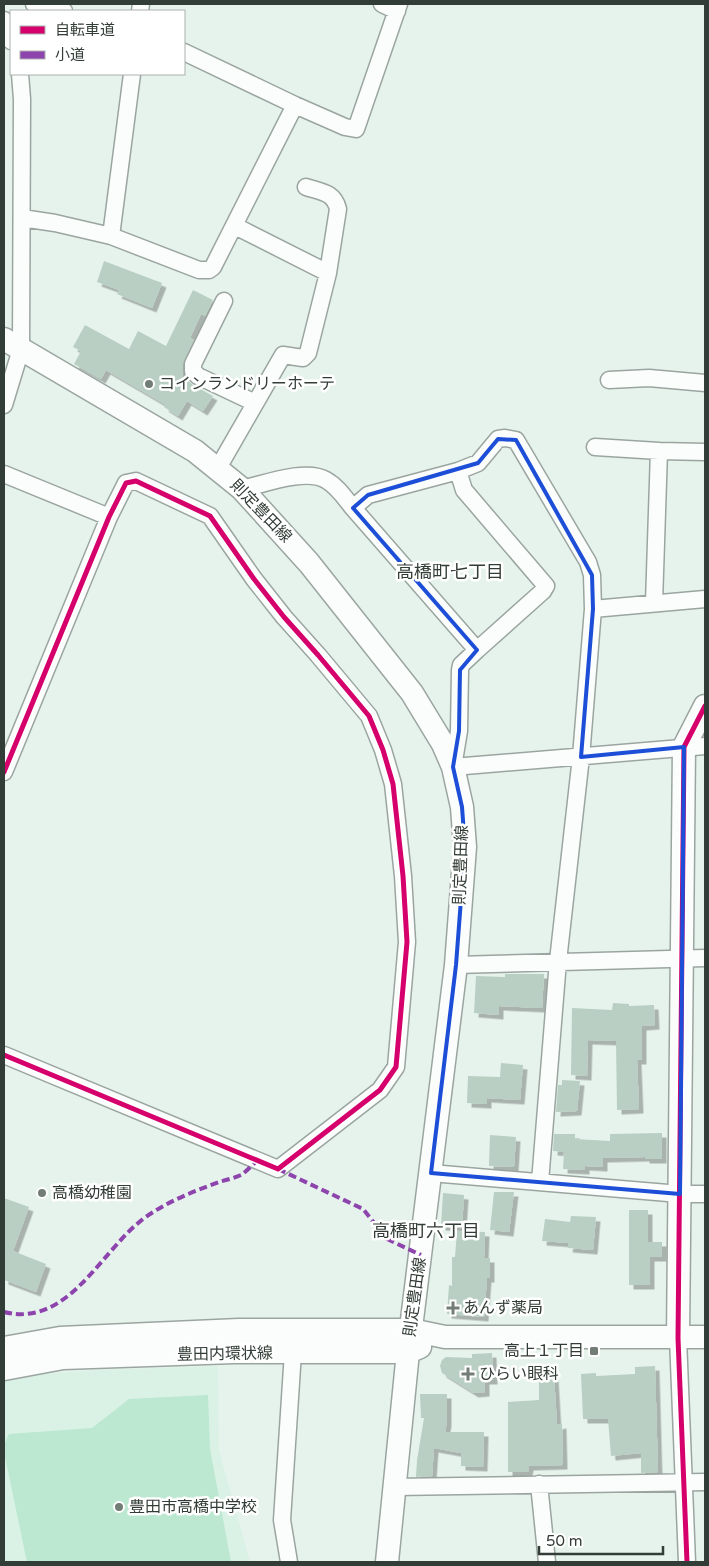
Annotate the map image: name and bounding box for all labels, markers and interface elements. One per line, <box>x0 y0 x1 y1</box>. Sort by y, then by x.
legend <box>10 10 185 75</box>
text: 自転車道 <box>55 21 115 39</box>
text: 小道 <box>55 46 85 64</box>
place label: コインランドリーホーテ <box>159 374 335 394</box>
marker: コインランドリーホーテ <box>143 378 155 390</box>
street label: 則定豊田線 <box>226 475 296 547</box>
district label: 高橋町七丁目 <box>396 561 504 583</box>
street label: 則定豊田線 <box>450 825 472 905</box>
place label: 高橋幼稚園 <box>52 1183 132 1203</box>
marker: 高橋幼稚園 <box>36 1187 48 1199</box>
district label: 高橋町六丁目 <box>372 1220 480 1242</box>
street label: 則定豊田線 <box>400 1256 430 1338</box>
place label: あんず薬局 <box>463 1298 543 1318</box>
marker: あんず薬局 <box>447 1302 459 1314</box>
place label: 高上１丁目 <box>504 1341 584 1361</box>
street label: 豊田内環状線 <box>177 1343 273 1365</box>
marker: 高上１丁目 <box>588 1345 600 1357</box>
place label: ひらい眼科 <box>479 1364 559 1384</box>
marker: ひらい眼科 <box>461 1367 475 1381</box>
place label: 豊田市高橋中学校 <box>129 1497 257 1517</box>
marker: 豊田市高橋中学校 <box>113 1501 125 1513</box>
scale bar <box>539 1524 663 1556</box>
text: 50 m <box>546 1532 583 1550</box>

